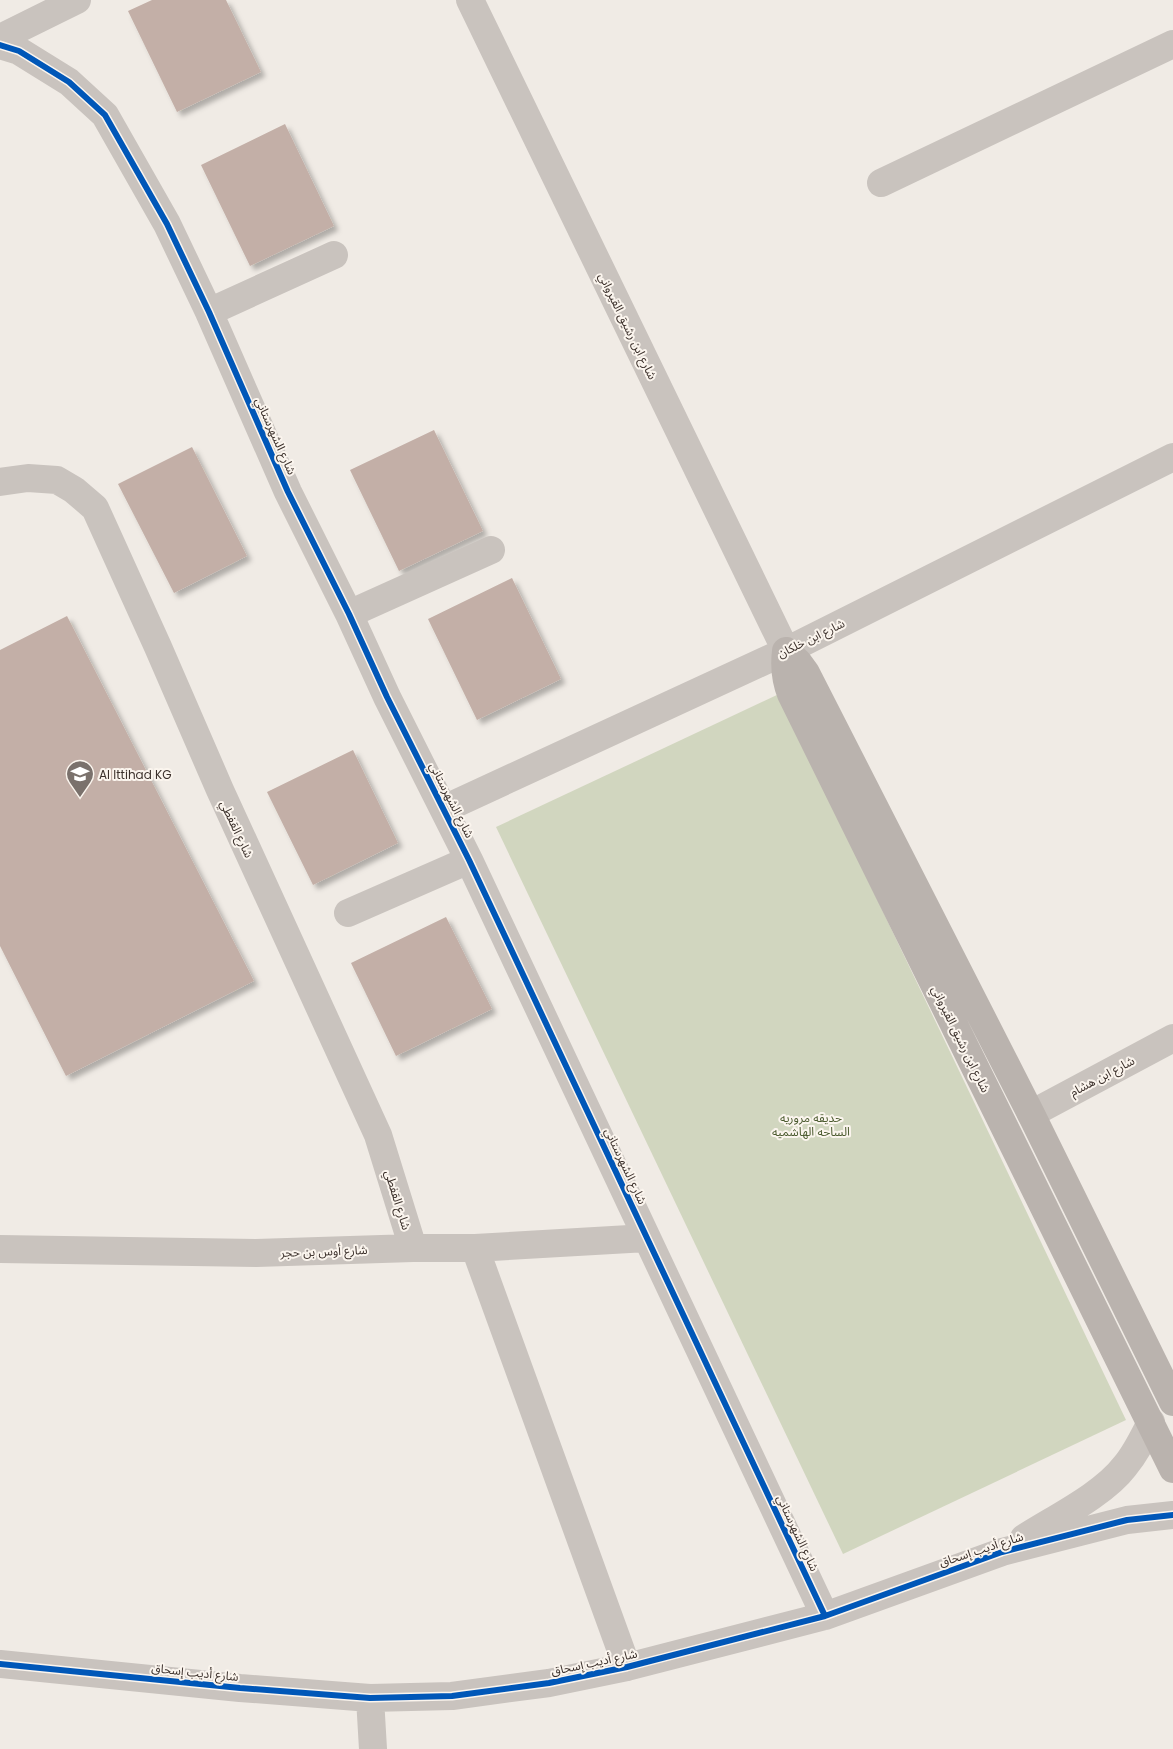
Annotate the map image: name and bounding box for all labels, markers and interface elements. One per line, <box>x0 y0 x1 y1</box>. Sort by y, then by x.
street label: شارع ابن رشيق القيرواني <box>593 270 661 383</box>
street label: شارع الشهرستاني <box>250 395 301 478</box>
street label: شارع ابن خلكان <box>774 614 848 663</box>
school or university icon: Al Ittihad KG <box>65 759 95 798</box>
street label: شارع الشهرستاني <box>424 759 478 842</box>
place label: Al Ittihad KG <box>99 766 172 783</box>
street label: شارع القفطي <box>215 797 258 861</box>
street label: شارع ابن رشيق القيرواني <box>926 983 994 1096</box>
street label: شارع ابن هشام <box>1067 1052 1138 1101</box>
park label: حديقه مروريه الساحه الهاشميه <box>772 1109 850 1140</box>
street label: شارع الشهرستاني <box>599 1125 651 1208</box>
street label: شارع القفطي <box>379 1168 415 1233</box>
street label: شارع أوس بن حجر <box>279 1241 368 1262</box>
street label: شارع الشهرستاني <box>771 1492 823 1575</box>
street label: شارع أديب إسحاق <box>937 1527 1026 1572</box>
street label: شارع أديب إسحاق <box>549 1645 639 1680</box>
street label: شارع أديب إسحاق <box>150 1659 239 1686</box>

